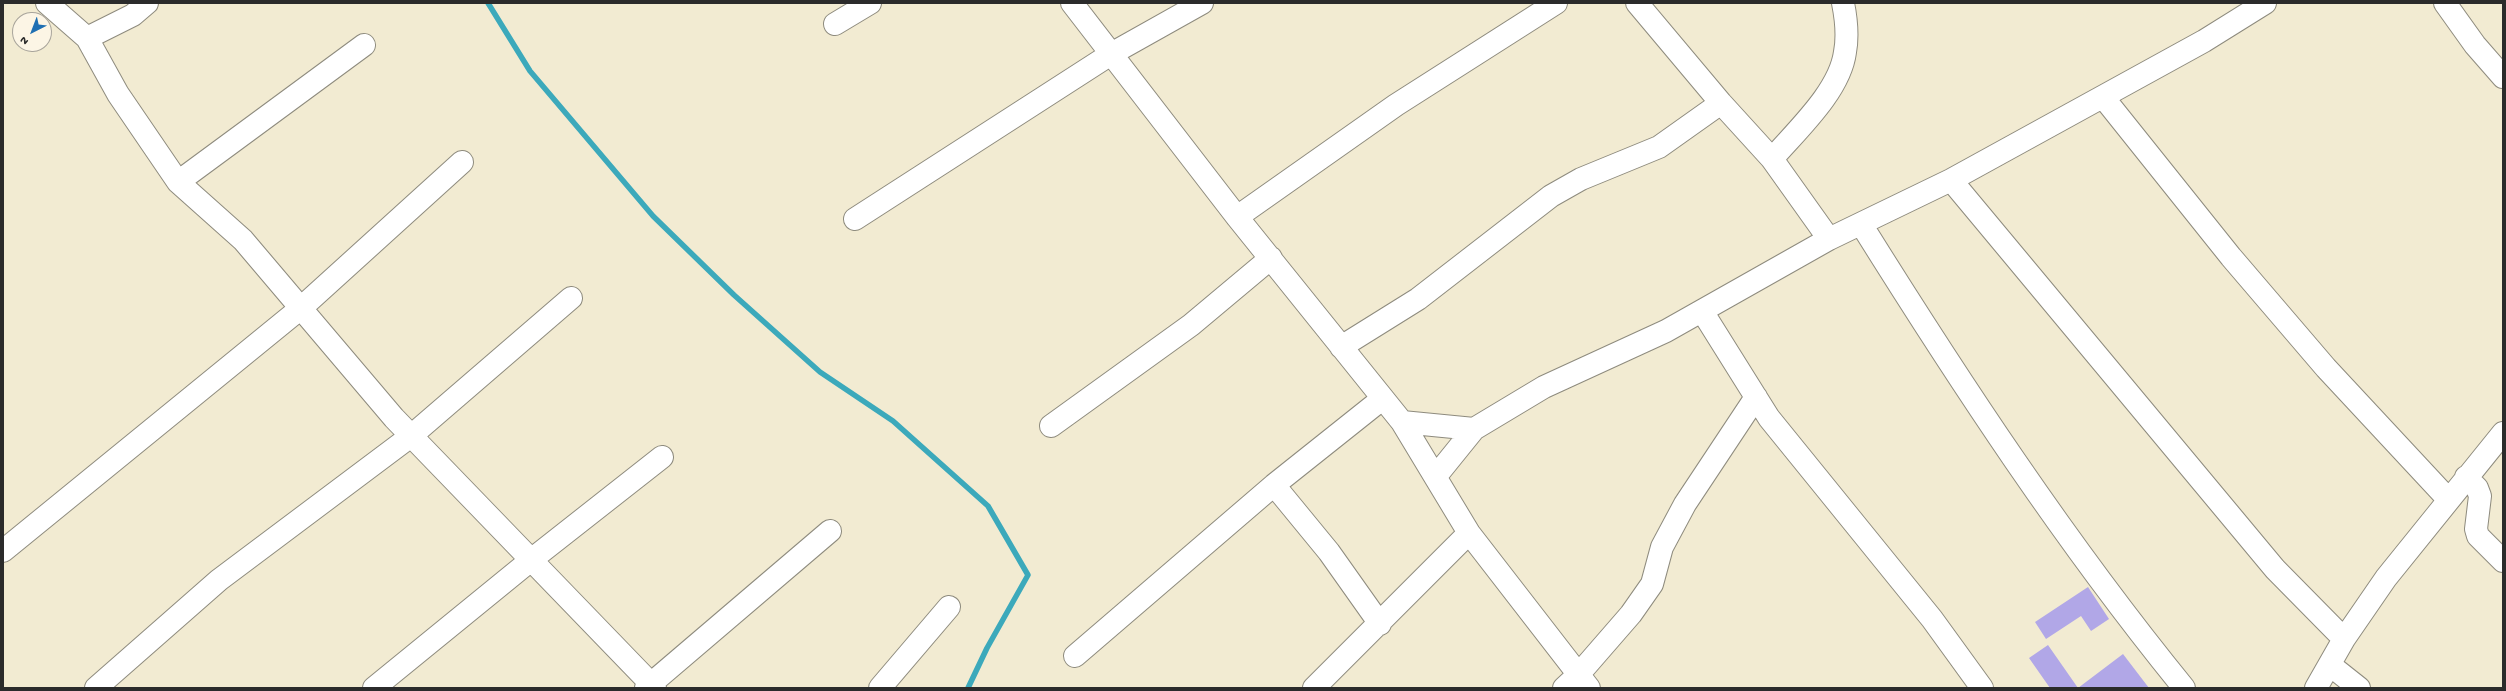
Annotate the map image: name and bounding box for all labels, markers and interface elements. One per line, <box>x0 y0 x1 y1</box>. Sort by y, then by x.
north arrow <box>12 12 52 52</box>
text: N <box>18 33 31 47</box>

